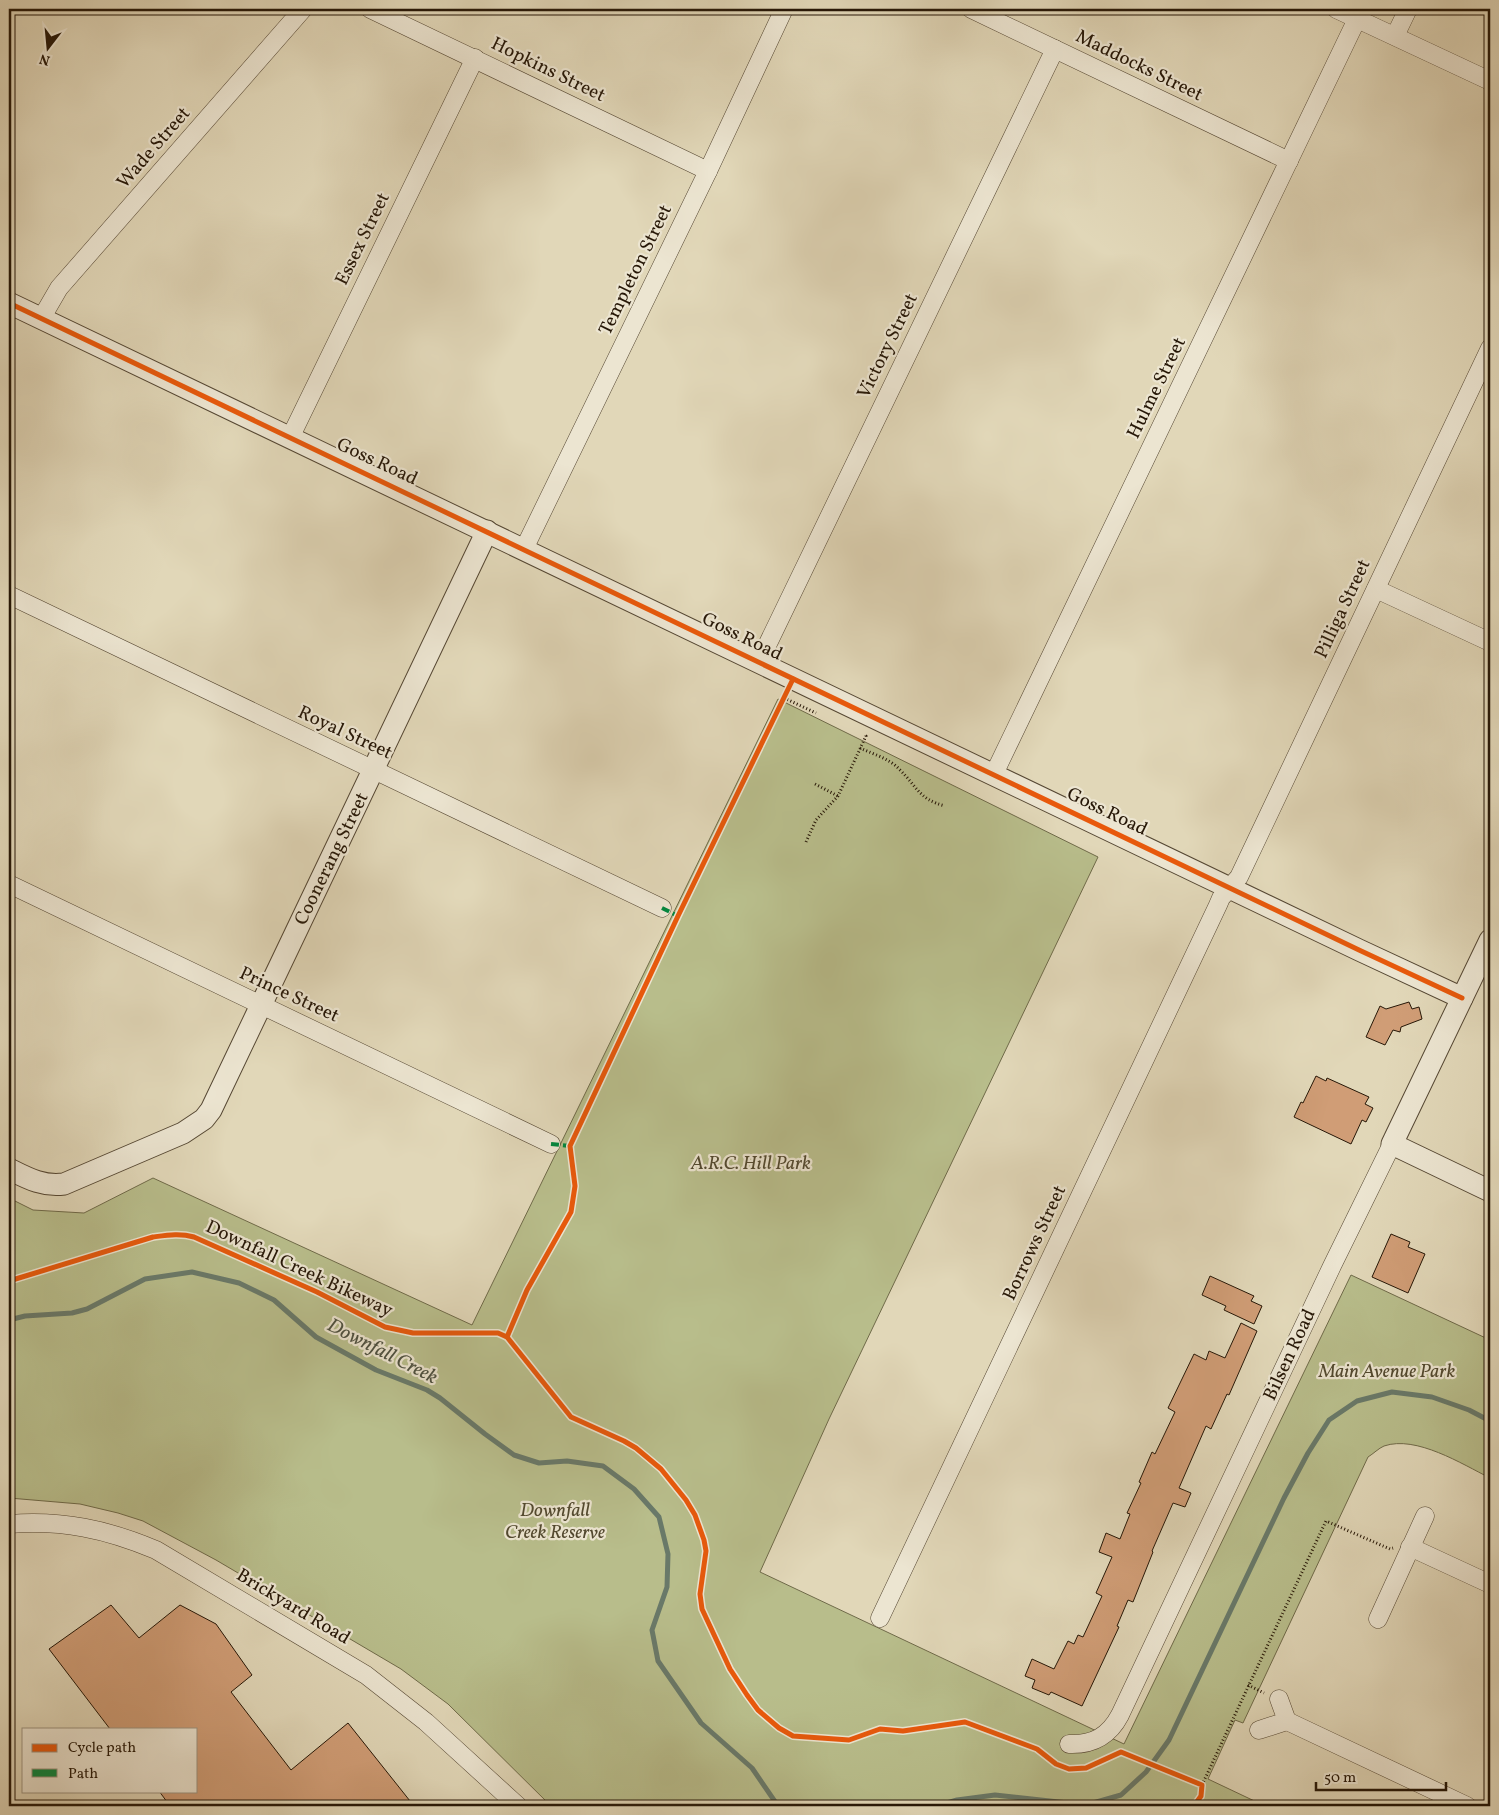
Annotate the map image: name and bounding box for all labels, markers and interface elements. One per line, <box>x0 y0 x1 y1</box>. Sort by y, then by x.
north arrow <box>22 22 72 72</box>
street label: Maddocks Street <box>1071 24 1207 108</box>
street label: Hopkins Street <box>486 31 610 109</box>
text: N <box>37 49 52 70</box>
street label: Wade Street <box>111 101 197 194</box>
street label: Essex Street <box>329 188 397 290</box>
street label: Templeton Street <box>593 200 679 340</box>
street label: Victory Street <box>851 289 925 403</box>
street label: Hulme Street <box>1121 333 1193 443</box>
street label: Goss Road <box>332 432 422 492</box>
street label: Pilliga Street <box>1309 555 1377 663</box>
street label: Goss Road <box>697 606 787 668</box>
street label: Royal Street <box>293 700 397 766</box>
street label: Goss Road <box>1062 781 1152 843</box>
street label: Coonerang Street <box>289 788 376 930</box>
street label: Prince Street <box>235 961 343 1030</box>
park label: A.R.C. Hill Park <box>690 1151 811 1177</box>
street label: Borrows Street <box>997 1181 1073 1305</box>
street label: Downfall Creek Bikeway <box>201 1214 397 1324</box>
street label: Bilsen Road <box>1257 1305 1323 1405</box>
water label: Downfall Creek <box>322 1312 442 1392</box>
park label: Main Avenue Park <box>1318 1359 1455 1385</box>
park label: Downfall Creek Reserve <box>505 1498 605 1546</box>
street label: Brickyard Road <box>231 1563 355 1651</box>
legend <box>22 1728 198 1792</box>
text: Cycle path <box>68 1738 136 1759</box>
scale bar <box>1316 1760 1446 1792</box>
text: Path <box>68 1764 98 1785</box>
text: 50 m <box>1324 1768 1356 1789</box>

